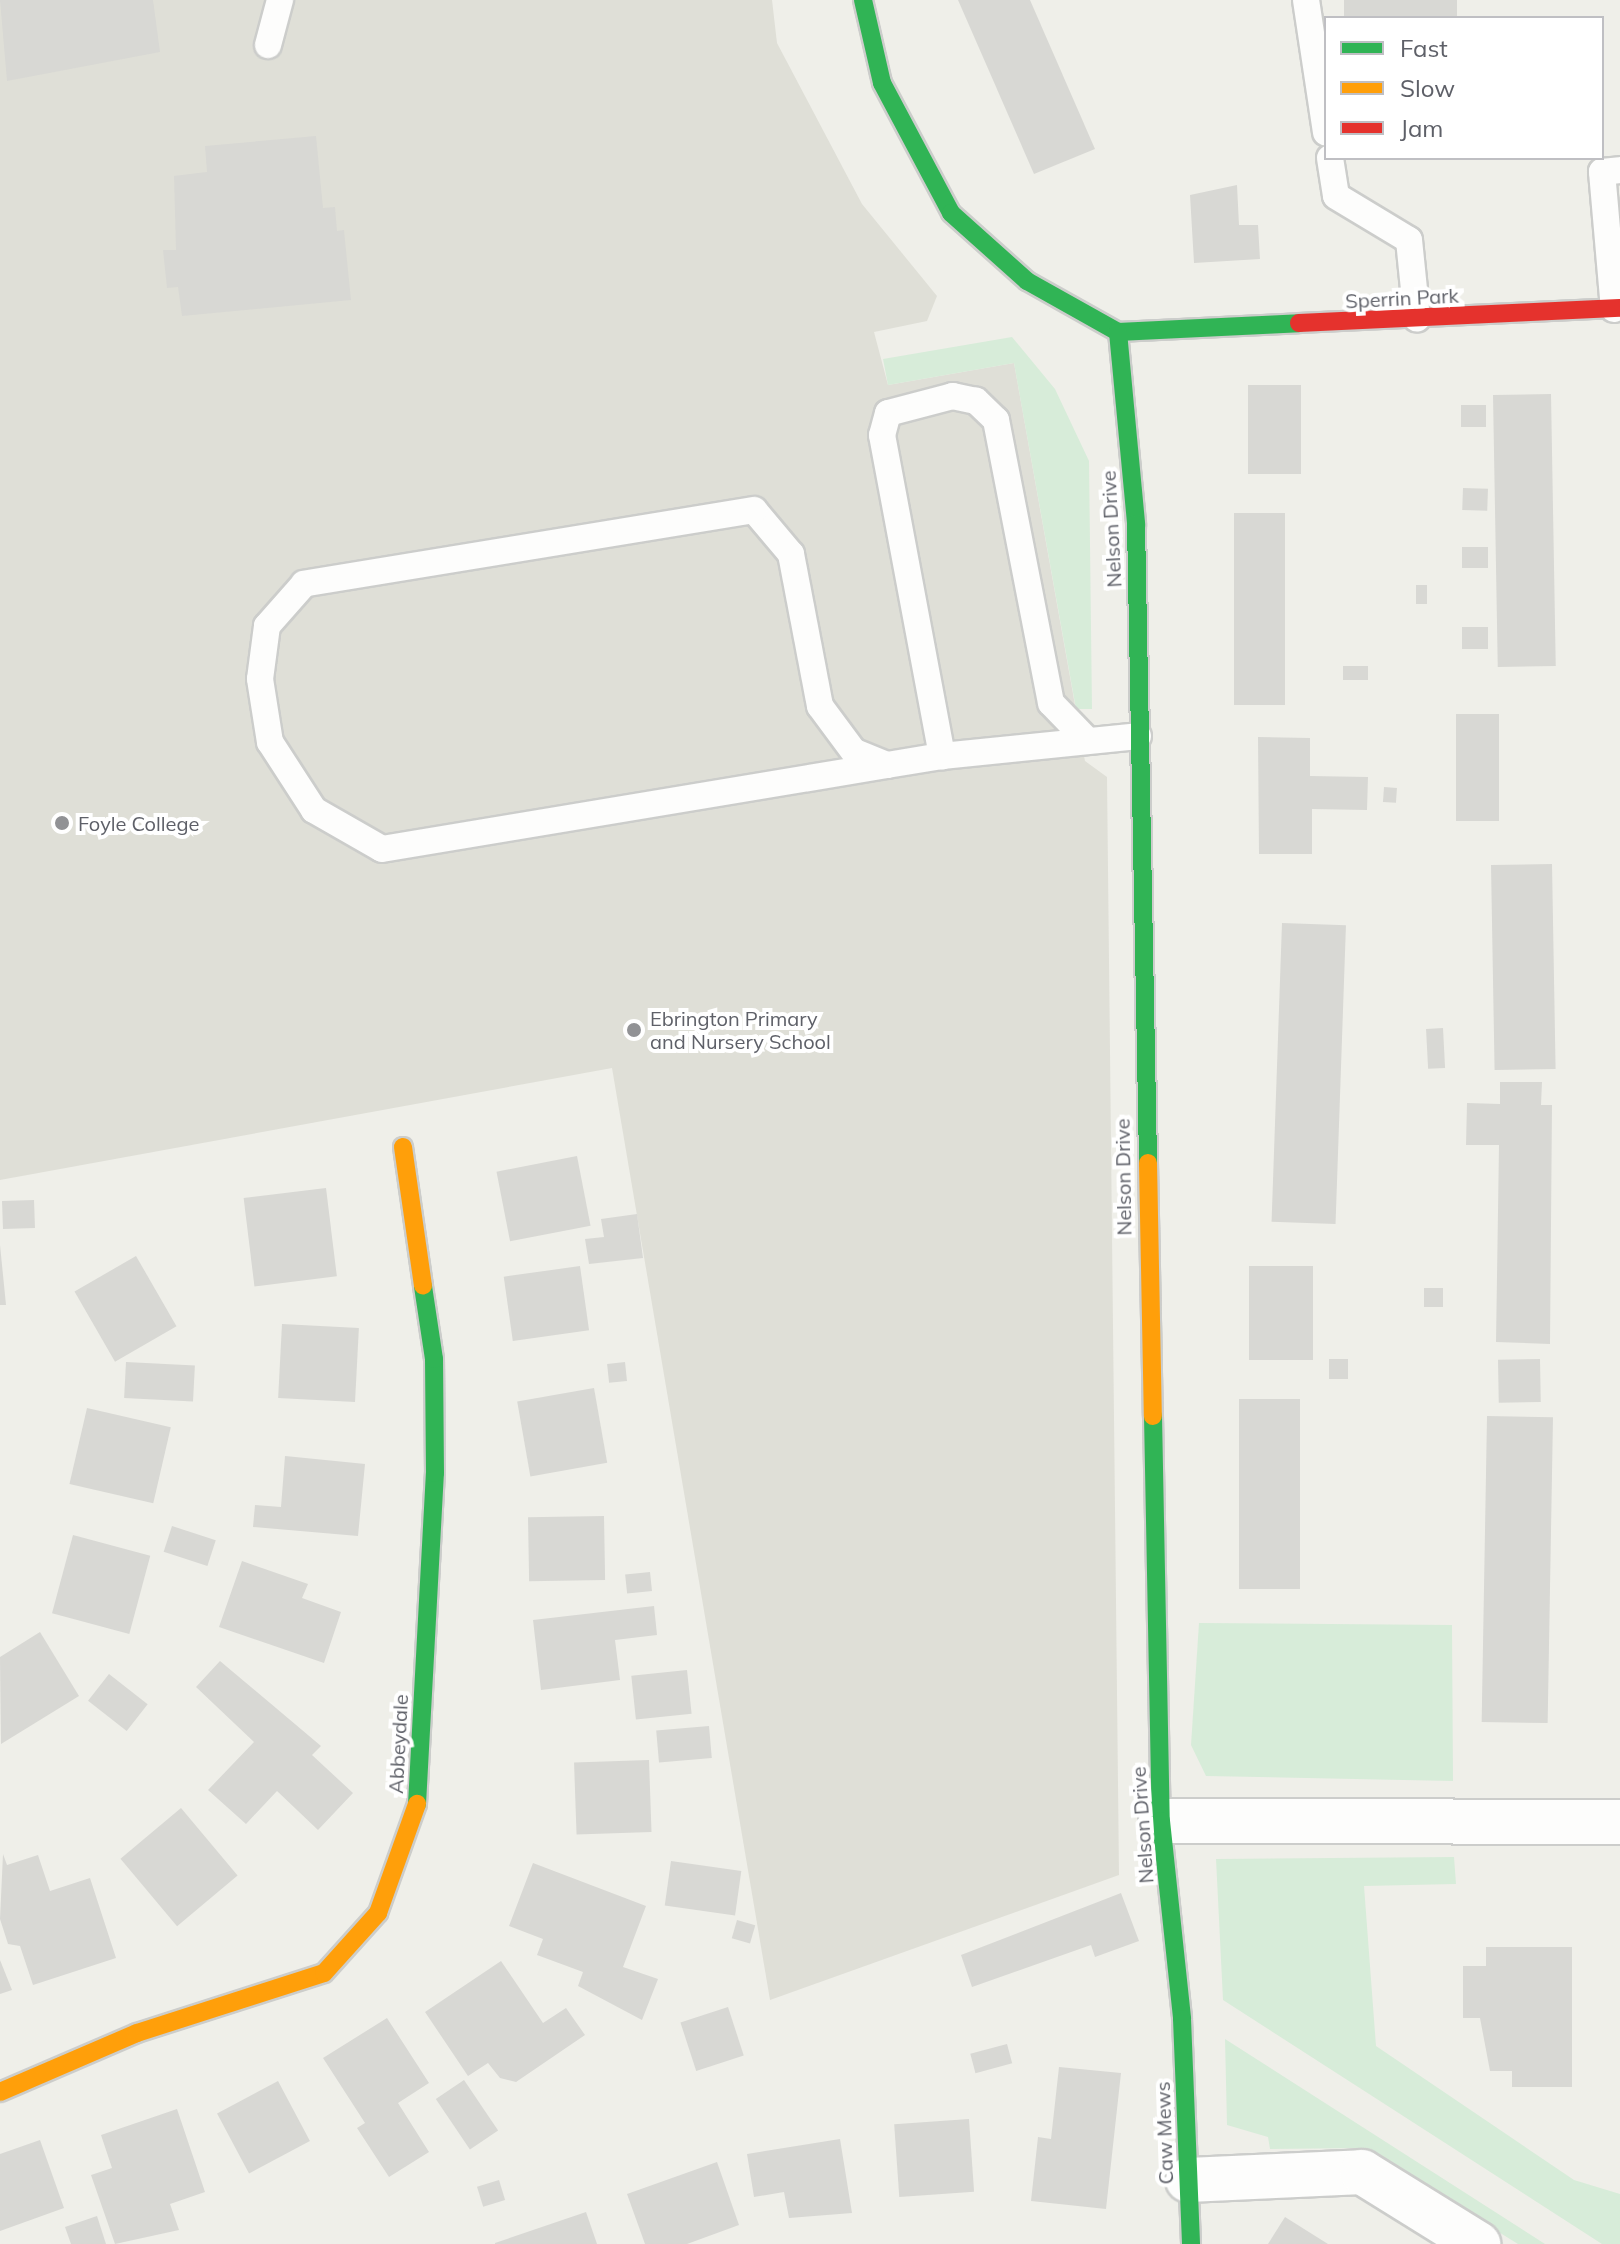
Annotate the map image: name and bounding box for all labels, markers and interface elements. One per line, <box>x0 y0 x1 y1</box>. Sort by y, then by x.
legend <box>1324 16 1604 160</box>
text: Fast <box>1400 33 1448 63</box>
text: Slow <box>1400 73 1455 103</box>
text: Jam <box>1400 113 1443 143</box>
street label: Sperrin Park <box>1345 283 1459 313</box>
street label: Nelson Drive <box>1096 470 1126 588</box>
place label: Foyle College <box>78 811 199 835</box>
marker: Foyle College <box>53 814 71 832</box>
place label: Ebrington Primary and Nursery School <box>650 1006 831 1053</box>
marker: Ebrington Primary and Nursery School <box>625 1021 643 1039</box>
street label: Nelson Drive <box>1110 1118 1136 1236</box>
street label: Abbeydale <box>383 1694 413 1794</box>
street label: Nelson Drive <box>1126 1766 1158 1884</box>
street label: Caw Mews <box>1150 2081 1178 2185</box>

